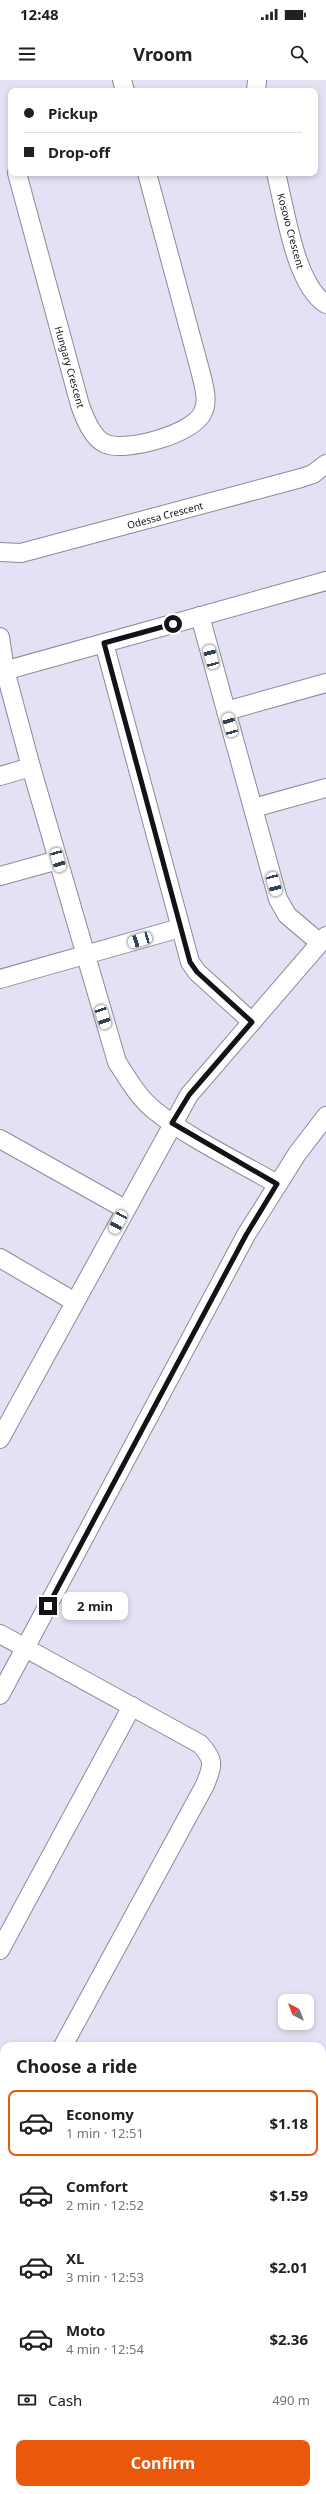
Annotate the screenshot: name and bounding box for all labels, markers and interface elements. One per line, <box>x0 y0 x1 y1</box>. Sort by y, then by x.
text: 12:48 <box>20 4 59 24</box>
text: Vroom <box>133 42 193 66</box>
icon: menu <box>16 43 38 65</box>
icon: search <box>288 43 310 65</box>
text: Pickup <box>48 103 98 123</box>
text: Drop-off <box>48 142 110 162</box>
street label: Kosovo Crescent <box>274 192 308 271</box>
street label: Hungary Crescent <box>52 325 88 410</box>
street label: Odessa Crescent <box>125 498 205 532</box>
route start <box>164 615 182 633</box>
car <box>202 644 220 670</box>
car <box>221 712 239 738</box>
car <box>49 847 67 873</box>
car <box>265 871 283 897</box>
car <box>127 931 153 949</box>
car <box>94 1004 112 1030</box>
car <box>107 1209 129 1235</box>
callout: 2 min <box>62 1592 128 1620</box>
route end <box>39 1597 57 1615</box>
text: 2 min <box>77 1597 113 1615</box>
north arrow <box>278 1994 314 2030</box>
map controls <box>278 1994 314 2030</box>
text: Choose a ride <box>16 2054 137 2078</box>
text: Economy <box>66 2104 134 2124</box>
icon: car <box>18 2105 54 2141</box>
text: $1.18 <box>269 2113 308 2133</box>
text: 1 min · 12:51 <box>66 2124 144 2142</box>
text: Comfort <box>66 2176 128 2196</box>
icon: car <box>18 2177 54 2213</box>
text: $1.59 <box>269 2185 308 2205</box>
text: 2 min · 12:52 <box>66 2196 144 2214</box>
text: XL <box>66 2248 84 2268</box>
icon: car <box>18 2249 54 2285</box>
text: $2.01 <box>269 2257 308 2277</box>
text: 3 min · 12:53 <box>66 2268 144 2286</box>
text: Moto <box>66 2320 105 2340</box>
icon: car <box>18 2321 54 2357</box>
text: $2.36 <box>269 2329 308 2349</box>
text: 4 min · 12:54 <box>66 2340 144 2358</box>
icon: cash <box>16 2389 38 2411</box>
text: Cash <box>48 2390 82 2410</box>
text: 490 m <box>272 2391 310 2409</box>
button: Confirm <box>16 2440 310 2486</box>

